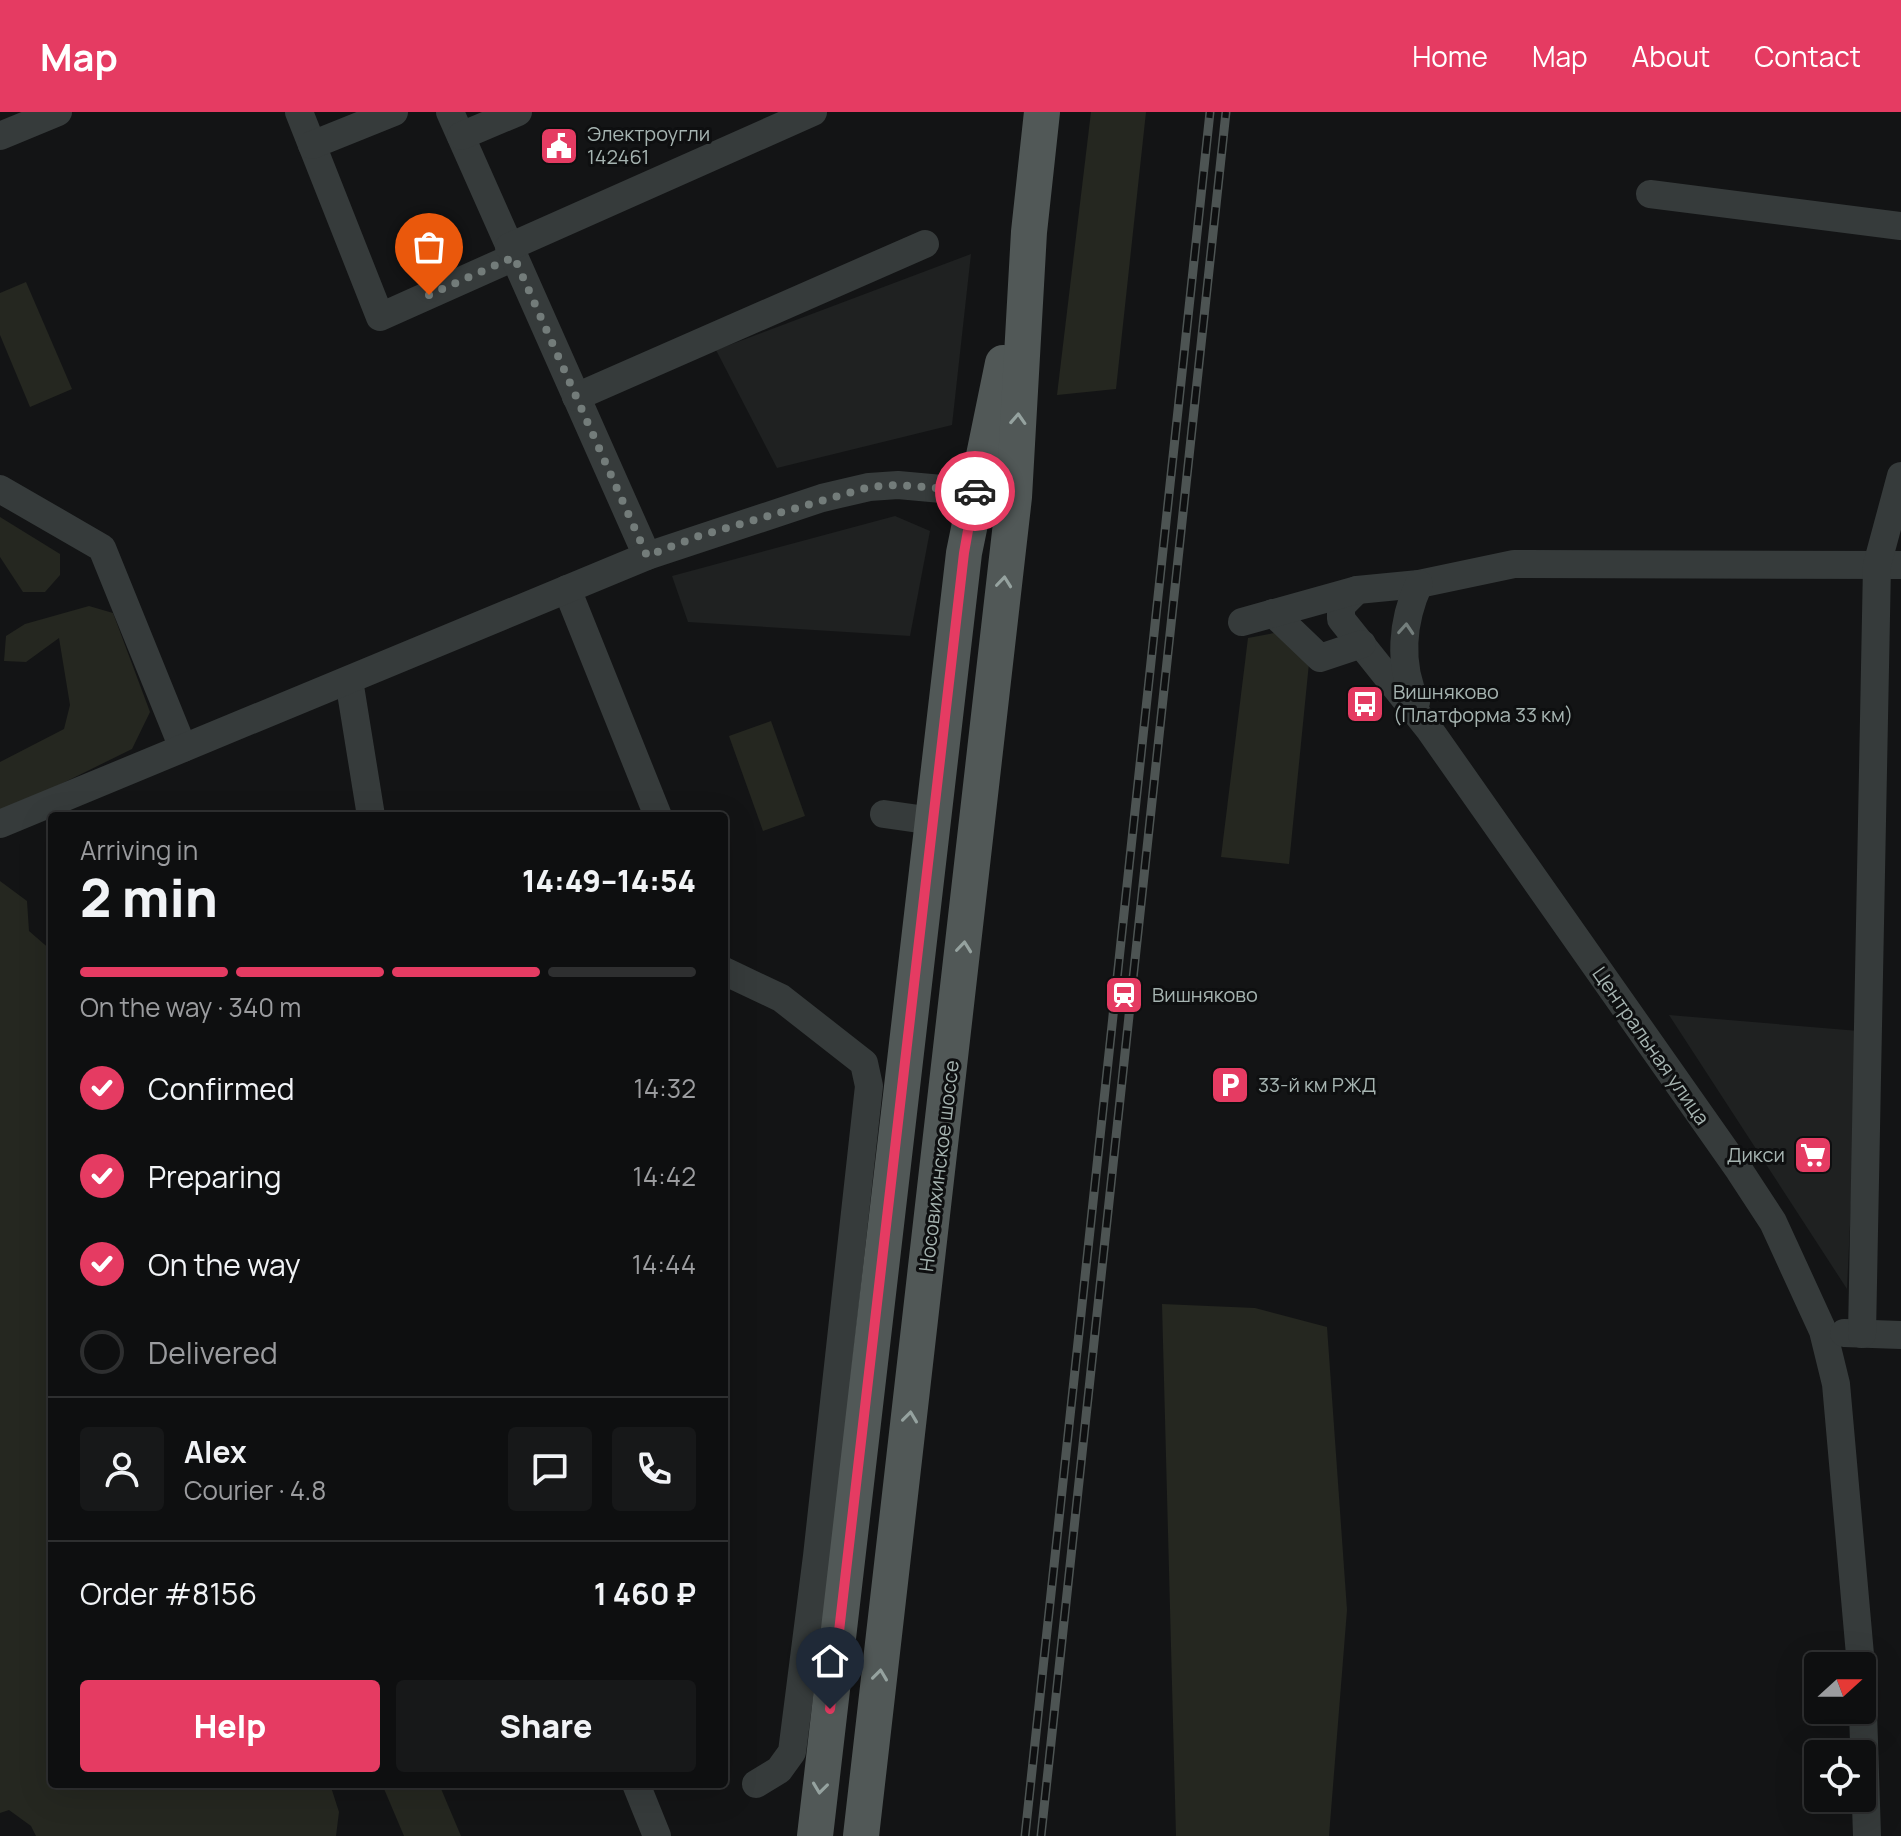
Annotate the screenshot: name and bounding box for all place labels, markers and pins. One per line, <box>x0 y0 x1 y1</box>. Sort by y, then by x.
place label: Электроугли 142461 <box>587 120 710 170</box>
public building icon: Электроугли 142461 <box>538 125 580 167</box>
pin <box>395 213 463 295</box>
place label: Вишняково (Платформа 33 км) <box>1393 678 1573 728</box>
bus stop icon: Вишняково (Платформа 33 км) <box>1344 683 1386 725</box>
station icon: Вишняково <box>1103 974 1145 1016</box>
place label: Вишняково <box>1152 981 1258 1008</box>
parking icon: 33-й км РЖД <box>1209 1064 1251 1106</box>
place label: 33-й км РЖД <box>1258 1071 1376 1098</box>
supermarket icon: Дикси <box>1792 1134 1834 1176</box>
place label: Дикси <box>1727 1141 1785 1168</box>
pin <box>796 1627 864 1709</box>

